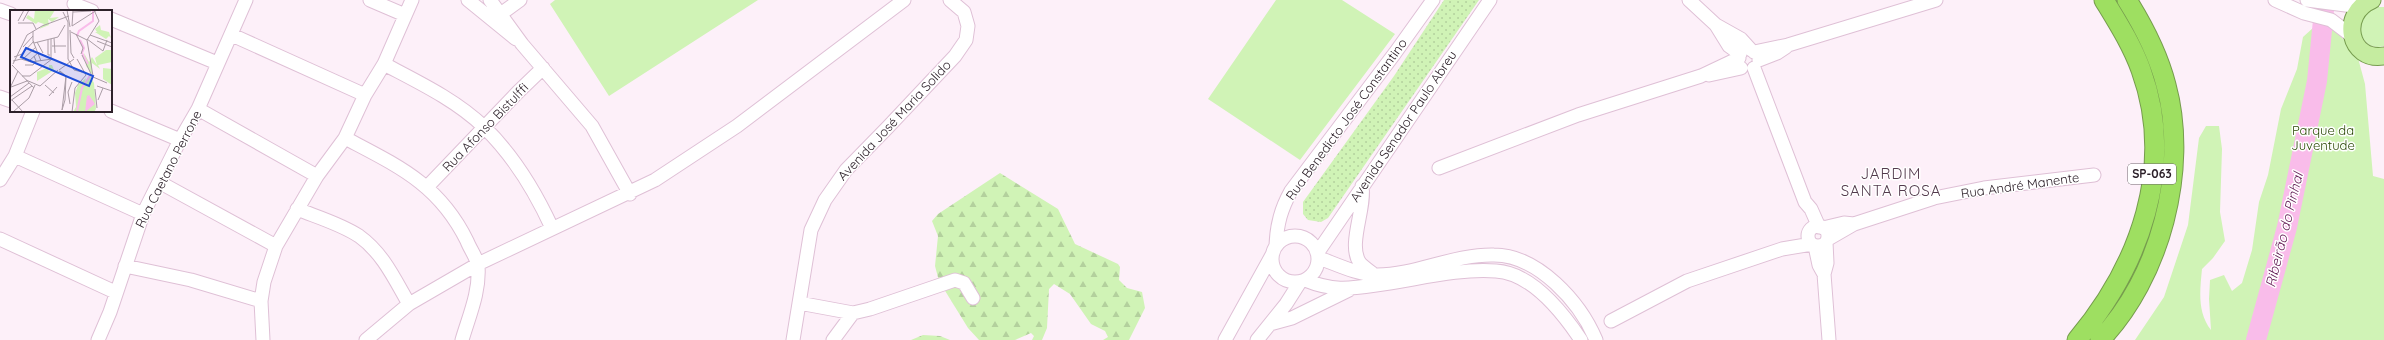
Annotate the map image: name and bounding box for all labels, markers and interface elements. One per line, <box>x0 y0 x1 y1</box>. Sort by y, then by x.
inset map <box>10 10 112 112</box>
street label: Rua Benedicto José Constantino <box>1282 35 1410 203</box>
street label: Avenida Senador Paulo Abreu <box>1346 47 1460 205</box>
street label: Avenida José Maria Solido <box>834 56 954 183</box>
street label: Rua Afonso Bistulffi <box>439 79 531 175</box>
street label: Rua Caetano Perrone <box>131 108 205 230</box>
park label: Parque da Juventude <box>2291 122 2355 153</box>
district label: JARDIM SANTA ROSA <box>1841 164 1941 200</box>
road number: SP-063 <box>2128 164 2176 184</box>
street label: Rua André Manente <box>1960 169 2080 201</box>
water label: Ribeirão do Pinhal <box>2261 169 2307 289</box>

